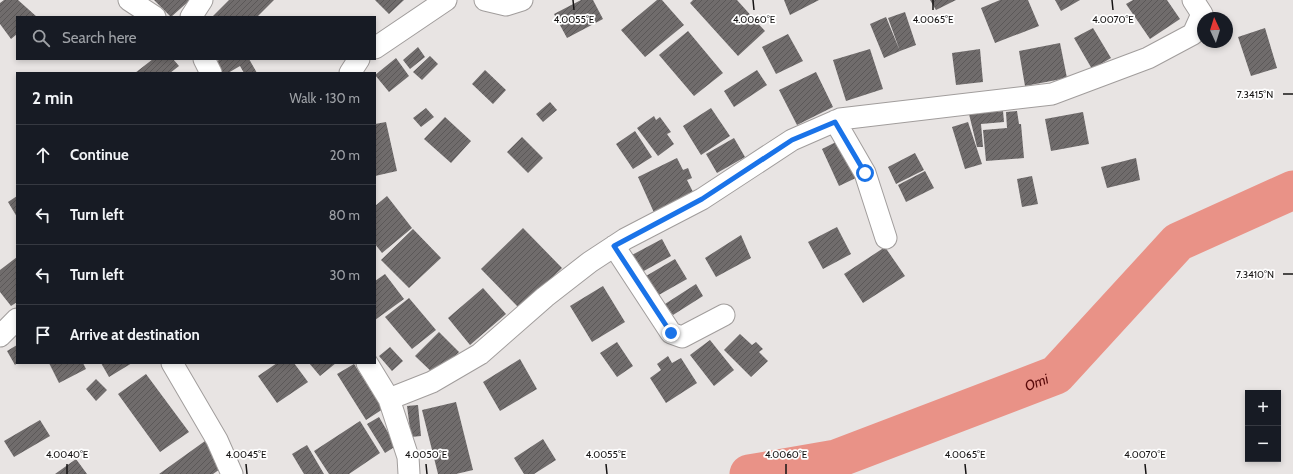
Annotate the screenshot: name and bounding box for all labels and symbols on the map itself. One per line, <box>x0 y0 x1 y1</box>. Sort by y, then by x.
north arrow <box>1197 12 1233 48</box>
text: 4.0055°E <box>554 13 595 26</box>
text: 4.0060°E <box>733 13 776 26</box>
text: 4.0065°E <box>912 13 954 26</box>
text: 4.0070°E <box>1092 13 1134 26</box>
text: 7.3415°N <box>1237 88 1273 101</box>
route start <box>856 164 874 182</box>
text: 7.3410°N <box>1236 268 1274 281</box>
route end <box>662 324 680 342</box>
water label: Omi <box>1022 369 1052 395</box>
text: 4.0040°E <box>46 448 89 461</box>
text: 4.0045°E <box>225 448 267 461</box>
text: 4.0050°E <box>405 448 448 461</box>
text: 4.0055°E <box>586 448 627 461</box>
text: 4.0060°E <box>765 448 808 461</box>
text: 4.0065°E <box>944 448 986 461</box>
text: 4.0070°E <box>1124 448 1166 461</box>

